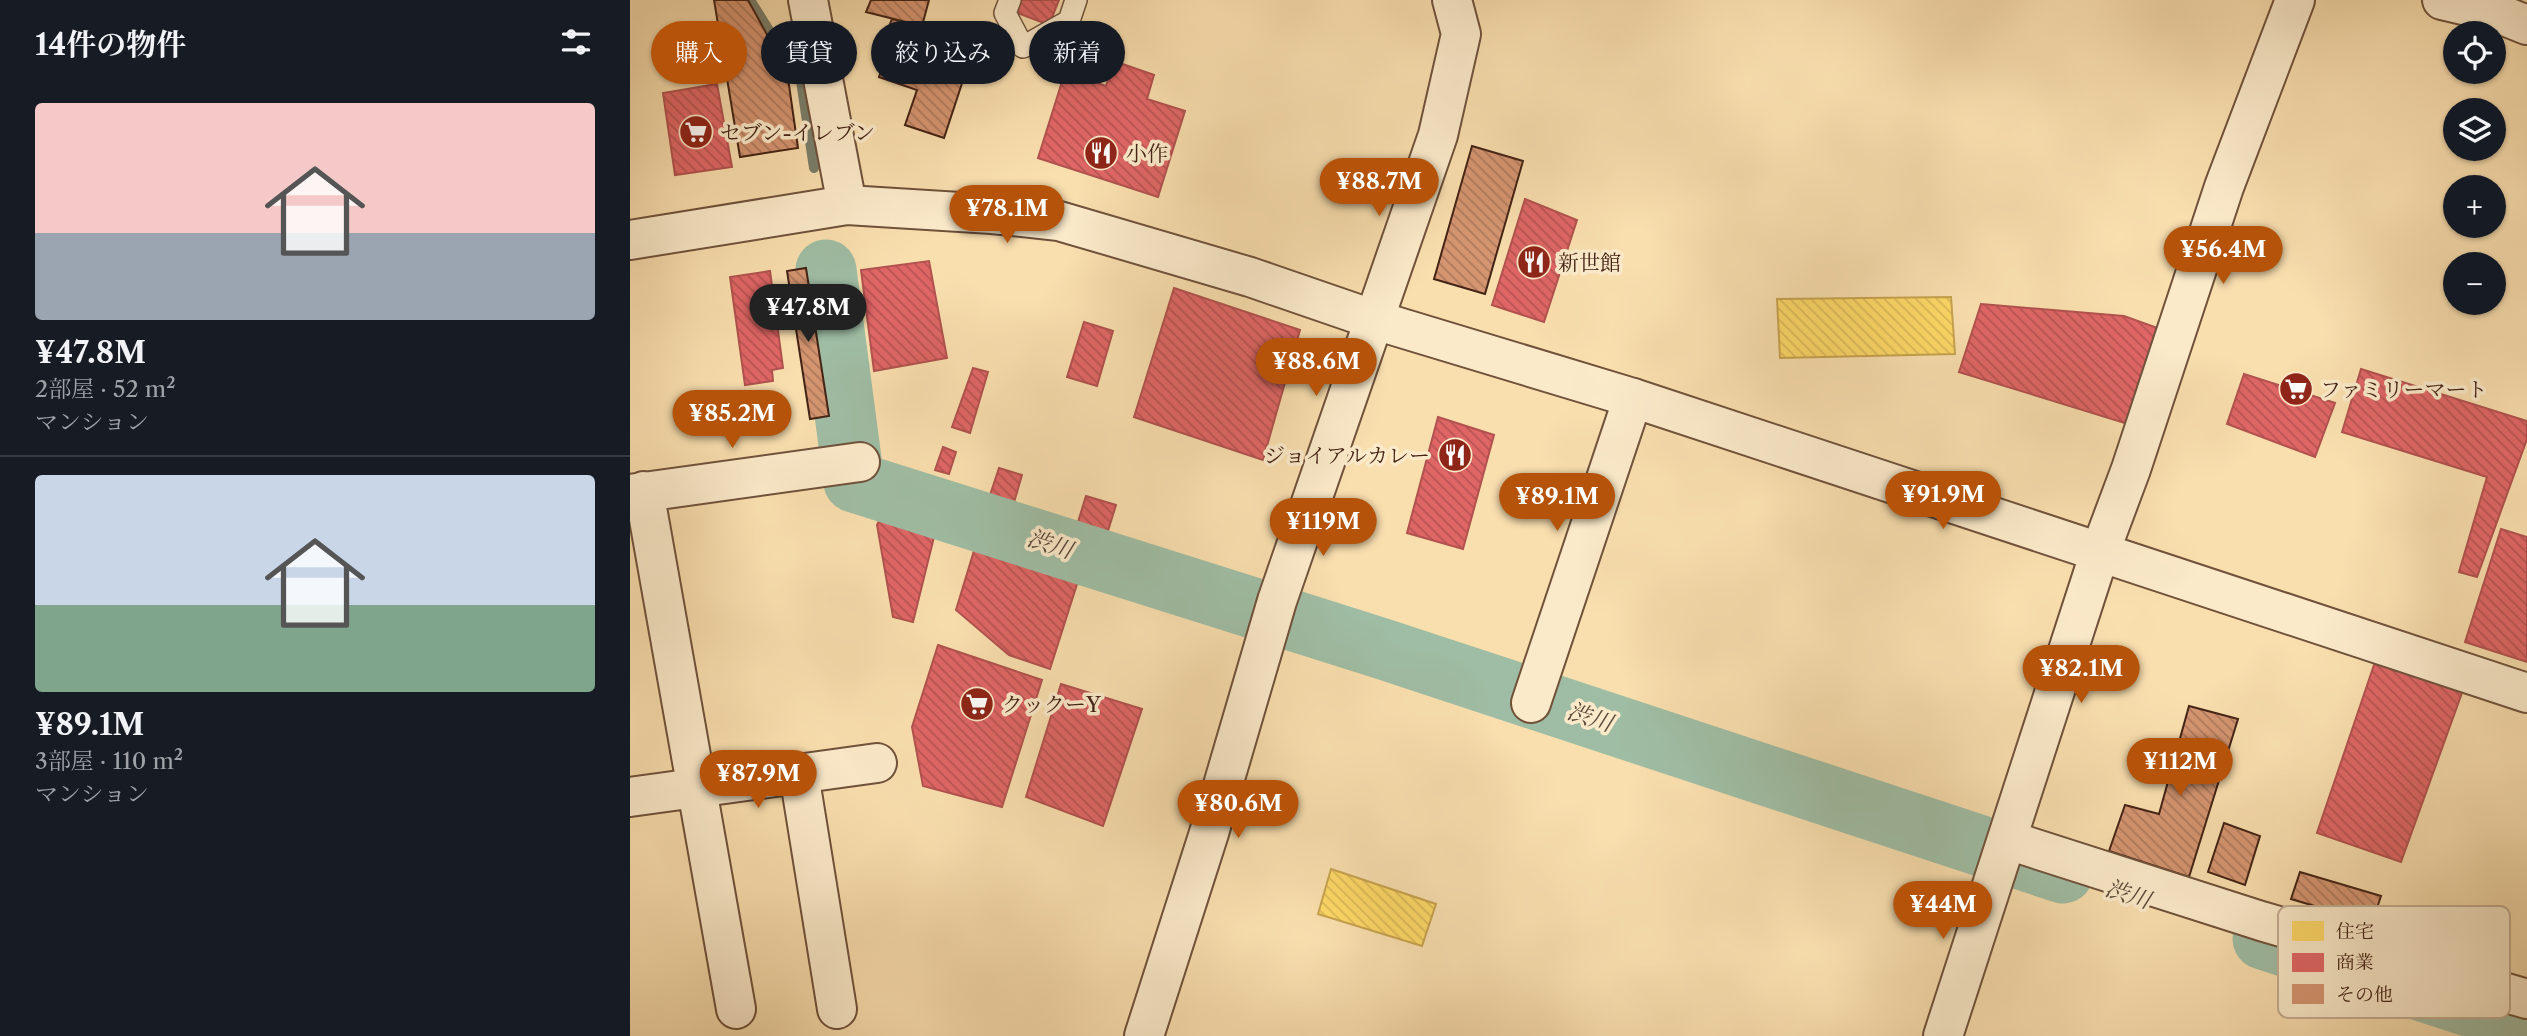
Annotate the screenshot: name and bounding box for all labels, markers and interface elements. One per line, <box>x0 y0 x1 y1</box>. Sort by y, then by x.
chip: 購入 <box>651 21 747 84</box>
chip: 賃貸 <box>761 21 857 84</box>
chip: 絞り込み <box>871 21 1015 84</box>
chip: 新着 <box>1029 21 1125 84</box>
map controls <box>2443 21 2506 315</box>
button: locate <box>2443 21 2506 84</box>
icon: filters <box>557 23 595 61</box>
text: 14件の物件 <box>35 26 186 63</box>
button: layers <box>2443 98 2506 161</box>
supermarket icon: セブン-イレブン <box>677 113 715 151</box>
place label: セブン-イレブン <box>720 120 875 145</box>
restaurant icon: 小作 <box>1082 134 1120 172</box>
place label: 小作 <box>1126 141 1168 166</box>
icon: home <box>252 148 378 274</box>
pin: ¥88.7M <box>1322 158 1436 218</box>
text: ¥88.7M <box>1336 167 1422 195</box>
button: + <box>2443 175 2506 238</box>
pin: ¥78.1M <box>950 186 1064 245</box>
text: ¥78.1M <box>965 194 1049 222</box>
pin: ¥56.4M <box>2166 226 2280 286</box>
text: ¥56.4M <box>2180 235 2266 263</box>
restaurant icon: 新世館 <box>1515 243 1553 281</box>
place label: 新世館 <box>1558 250 1621 275</box>
button: − <box>2443 252 2506 315</box>
pin: ¥47.8M <box>751 284 865 344</box>
text: ¥47.8M <box>765 293 851 321</box>
text: ¥47.8M <box>35 334 146 371</box>
pin: ¥88.6M <box>1259 338 1373 398</box>
text: ¥88.6M <box>1272 347 1360 375</box>
supermarket icon: ファミリーマート <box>2277 370 2315 408</box>
text: 2部屋 · 52 m² <box>35 375 176 403</box>
place label: ファミリーマート <box>2320 377 2488 402</box>
pin: ¥85.2M <box>675 391 789 450</box>
text: ¥85.2M <box>689 399 776 427</box>
text: マンション <box>35 408 149 436</box>
restaurant icon: ジョイアルカレー <box>1436 436 1474 474</box>
place label: ジョイアルカレー <box>1264 443 1430 468</box>
pin: ¥91.9M <box>1886 472 2000 531</box>
pin: ¥89.1M <box>1500 474 1614 533</box>
text: ¥91.9M <box>1901 480 1985 508</box>
text: ¥89.1M <box>1515 482 1599 510</box>
pin: ¥119M <box>1274 498 1372 558</box>
text: ¥119M <box>1286 507 1360 535</box>
icon: home <box>252 520 378 646</box>
water label: 渋川 <box>1024 524 1079 565</box>
pin: ¥82.1M <box>2024 646 2138 705</box>
text: ¥82.1M <box>2039 654 2123 682</box>
supermarket icon: クックーY <box>958 685 996 723</box>
place label: クックーY <box>1002 692 1102 717</box>
water label: 渋川 <box>1564 697 1619 738</box>
text: ¥89.1M <box>35 706 144 743</box>
pin: ¥112M <box>2131 738 2229 798</box>
text: 3部屋 · 110 m² <box>35 747 183 775</box>
text: ¥112M <box>2143 747 2217 775</box>
pin: ¥87.9M <box>701 750 815 810</box>
text: ¥87.9M <box>716 759 800 787</box>
text: マンション <box>35 780 149 808</box>
pin: ¥80.6M <box>1181 780 1295 840</box>
text: ¥80.6M <box>1194 789 1282 817</box>
water label: 渋川 <box>2102 874 2157 915</box>
pin: ¥44M <box>1902 881 1984 941</box>
text: ¥44M <box>1909 890 1977 918</box>
legend <box>2278 906 2510 1018</box>
text: 住宅 <box>2336 920 2374 943</box>
text: 商業 <box>2336 951 2374 974</box>
text: その他 <box>2336 983 2393 1006</box>

